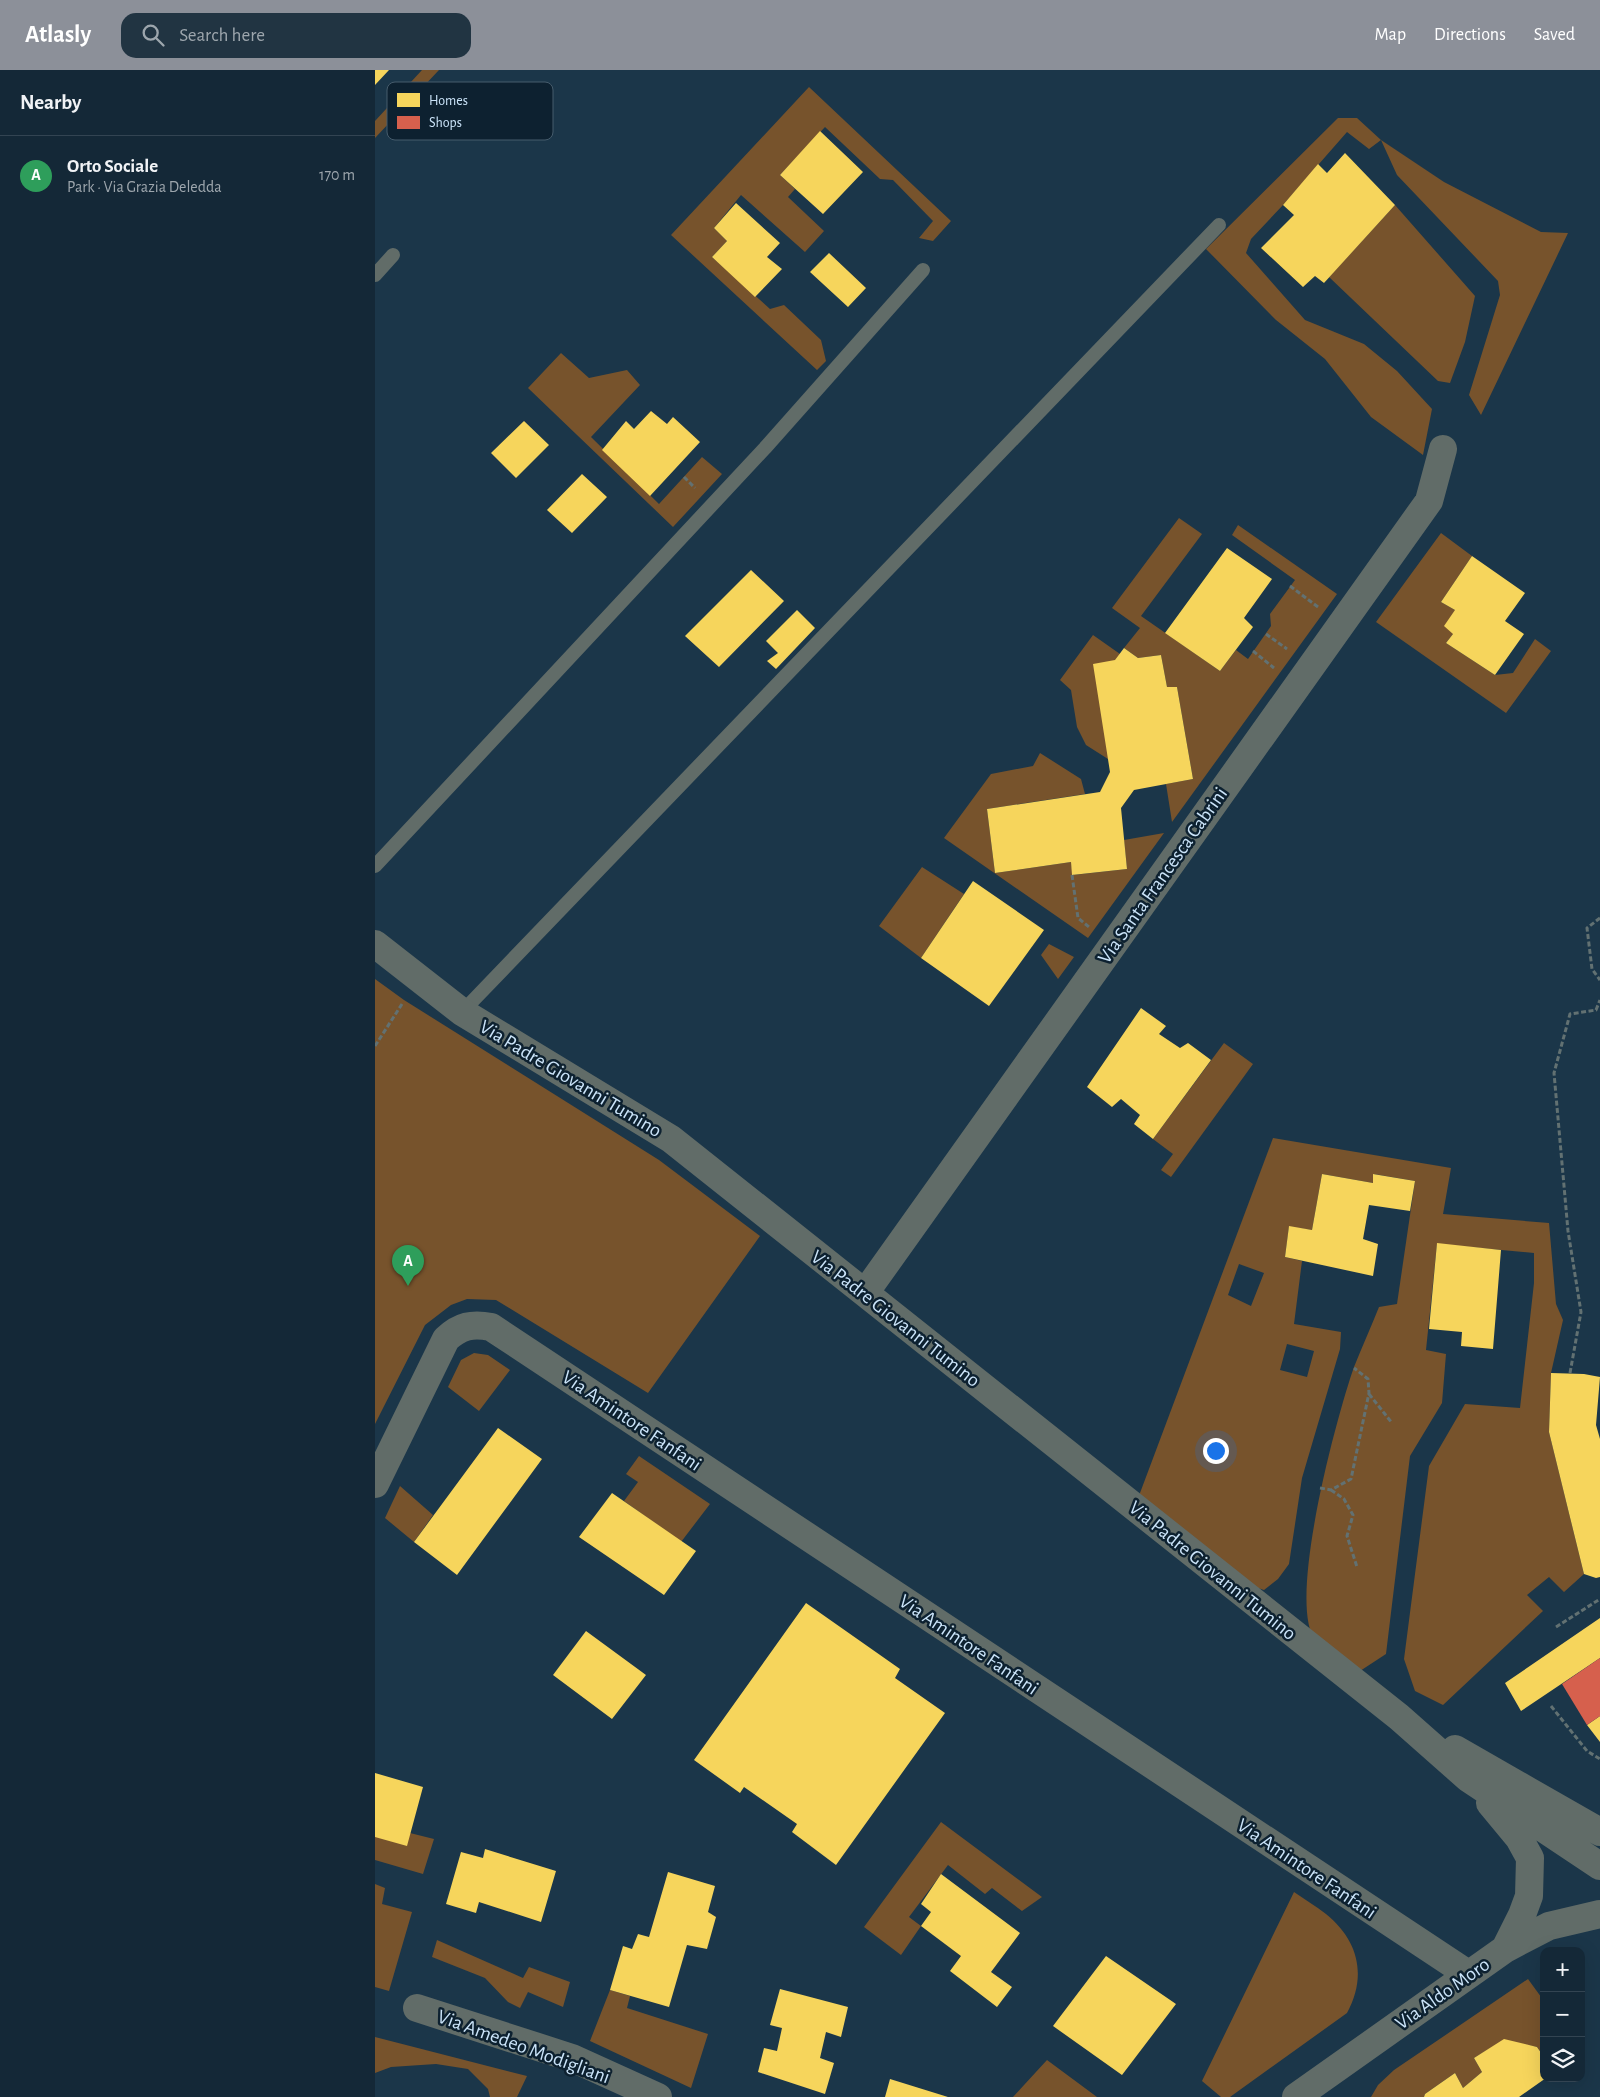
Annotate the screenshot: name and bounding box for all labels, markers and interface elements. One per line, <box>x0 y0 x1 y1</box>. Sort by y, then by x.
search box <box>121 13 471 58</box>
icon: search <box>139 21 167 49</box>
text: Atlasly <box>25 23 91 47</box>
text: Search here <box>179 26 265 45</box>
text: Map <box>1375 26 1406 44</box>
text: Directions <box>1434 26 1506 44</box>
text: Saved <box>1534 26 1575 44</box>
legend <box>387 82 553 140</box>
text: Nearby <box>20 92 81 113</box>
text: Homes <box>429 94 468 108</box>
text: Shops <box>429 116 462 130</box>
text: Orto Sociale <box>67 157 158 176</box>
text: A <box>31 167 41 183</box>
text: 170 m <box>319 167 355 183</box>
text: Park · Via Grazia Deledda <box>67 179 222 195</box>
street label: Via Santa Francesca Cabrini <box>1094 784 1231 967</box>
street label: Via Padre Giovanni Tumino <box>476 1017 665 1141</box>
pin: A <box>392 1245 424 1286</box>
street label: Via Padre Giovanni Tumino <box>807 1247 984 1391</box>
street label: Via Amintore Fanfani <box>558 1367 705 1475</box>
your location <box>1203 1438 1229 1464</box>
street label: Via Padre Giovanni Tumino <box>1125 1497 1300 1644</box>
street label: Via Amintore Fanfani <box>895 1591 1042 1699</box>
street label: Via Amintore Fanfani <box>1233 1815 1380 1923</box>
map controls <box>1540 1947 1585 2082</box>
button: + <box>1540 1947 1585 1992</box>
street label: Via Aldo Moro <box>1392 1954 1493 2034</box>
button: − <box>1540 1992 1585 2037</box>
street label: Via Amedeo Modigliani <box>435 2006 613 2087</box>
button: layers <box>1540 2037 1585 2082</box>

